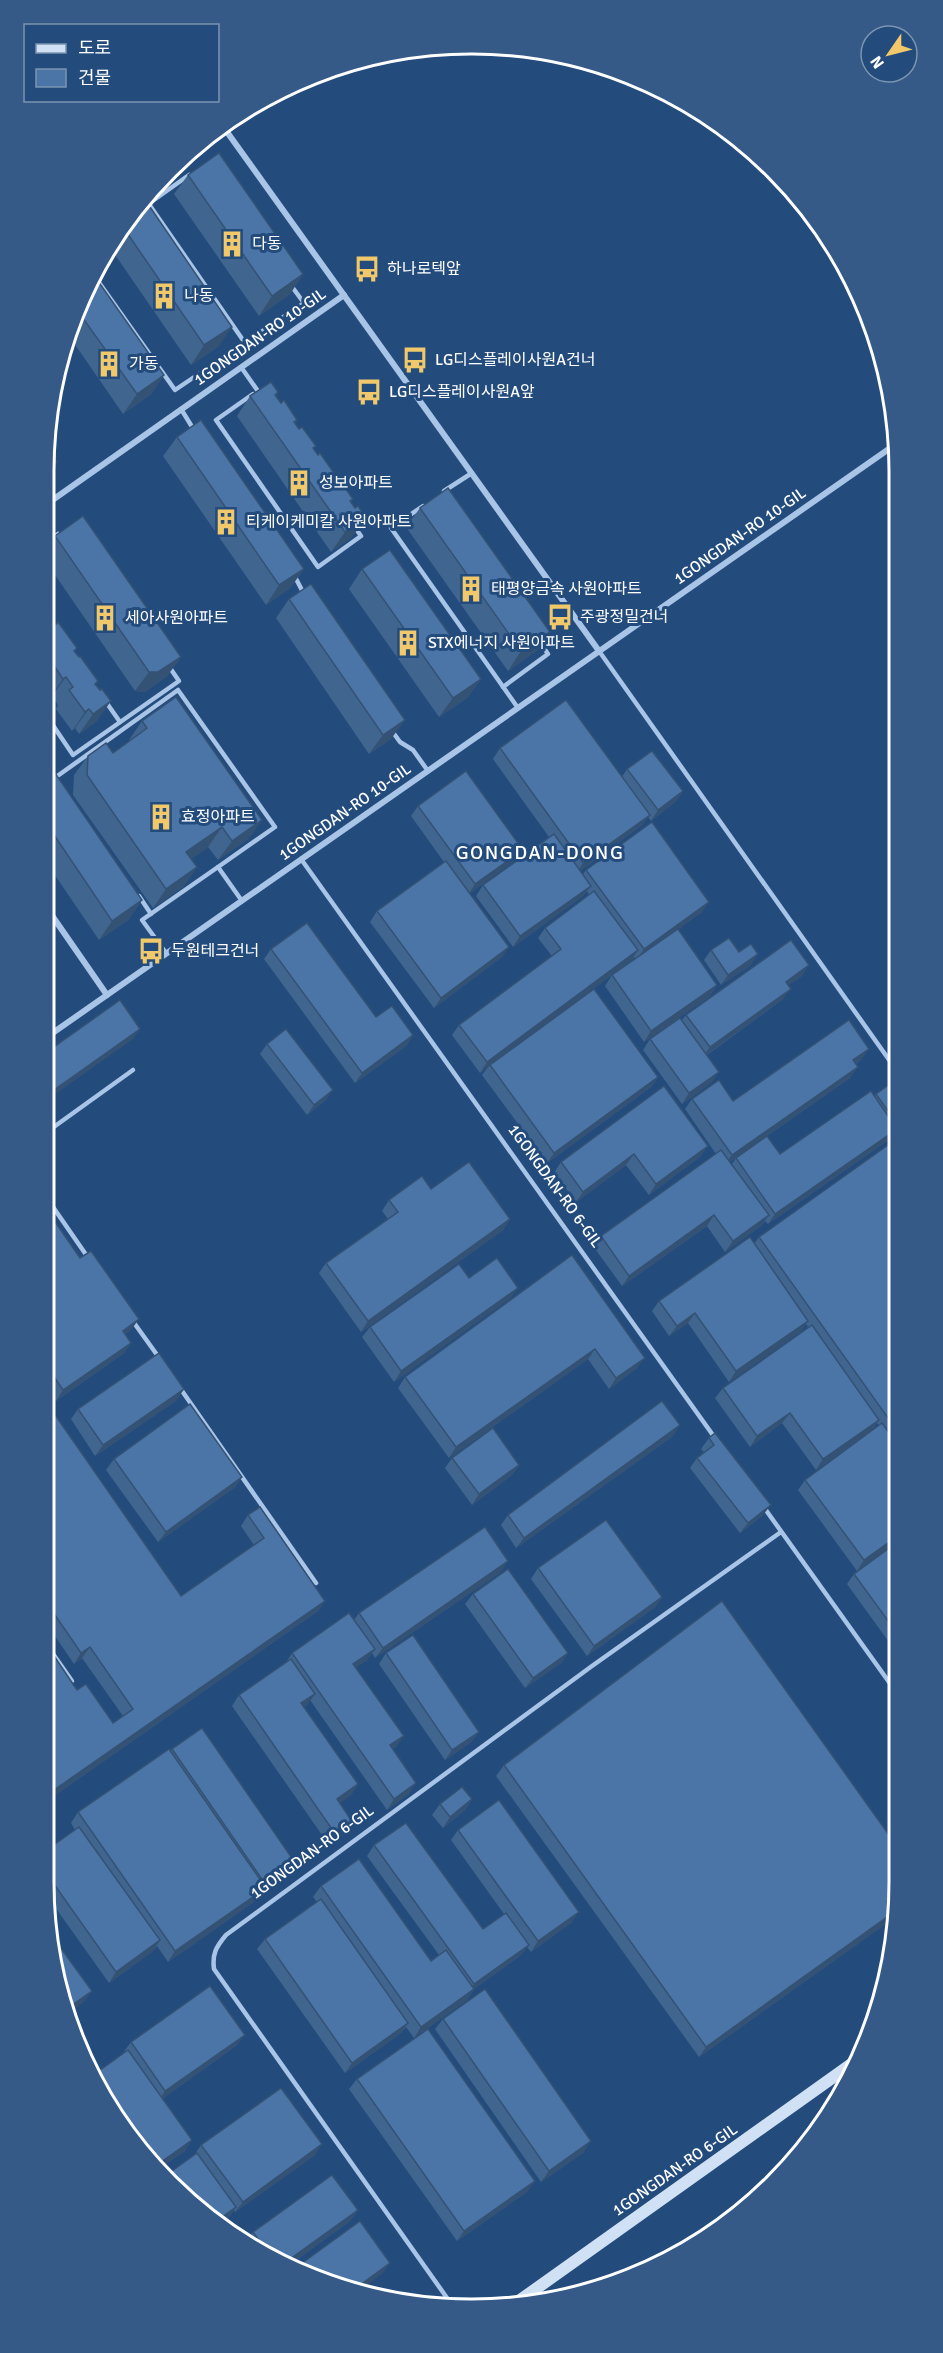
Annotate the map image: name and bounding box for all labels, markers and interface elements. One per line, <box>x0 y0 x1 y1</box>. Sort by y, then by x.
legend <box>24 24 219 102</box>
north arrow <box>859 24 919 84</box>
text: 도로 <box>78 37 111 59</box>
text: N <box>866 52 889 72</box>
text: 건물 <box>78 67 111 89</box>
building icon: 다동 <box>217 229 247 259</box>
place label: 다동 <box>252 234 282 254</box>
bus stop icon: 하나로텍앞 <box>352 254 382 284</box>
place label: 하나로텍앞 <box>387 259 461 279</box>
building icon: 나동 <box>149 281 179 311</box>
street label: 1GONGDAN-RO 10-GIL <box>190 284 330 390</box>
place label: 나동 <box>184 286 214 306</box>
bus stop icon: LG디스플레이사원A건너 <box>400 345 430 375</box>
building icon: 가동 <box>94 349 124 379</box>
place label: LG디스플레이사원A건너 <box>435 350 595 370</box>
place label: 가동 <box>129 354 159 374</box>
bus stop icon: LG디스플레이사원A앞 <box>354 377 384 407</box>
place label: LG디스플레이사원A앞 <box>389 382 535 402</box>
building icon: 성보아파트 <box>284 468 314 498</box>
place label: 성보아파트 <box>319 473 393 493</box>
street label: 1GONGDAN-RO 10-GIL <box>670 483 810 589</box>
building icon: 티케이케미칼 사원아파트 <box>211 507 241 537</box>
place label: 티케이케미칼 사원아파트 <box>246 512 411 532</box>
building icon: 태평양금속 사원아파트 <box>456 574 486 604</box>
place label: 태평양금속 사원아파트 <box>491 579 642 599</box>
bus stop icon: 주광정밀건너 <box>545 602 575 632</box>
building icon: 세아사원아파트 <box>90 603 120 633</box>
place label: 주광정밀건너 <box>580 607 668 627</box>
place label: 세아사원아파트 <box>125 608 228 628</box>
building icon: STX에너지 사원아파트 <box>393 628 423 658</box>
place label: STX에너지 사원아파트 <box>428 633 575 653</box>
street label: 1GONGDAN-RO 10-GIL <box>275 759 415 865</box>
building icon: 효정아파트 <box>146 802 176 832</box>
place label: 효정아파트 <box>181 807 255 827</box>
district label: GONGDAN-DONG <box>456 840 624 865</box>
bus stop icon: 두원테크건너 <box>136 936 166 966</box>
place label: 두원테크건너 <box>171 941 259 961</box>
street label: 1GONGDAN-RO 6-GIL <box>503 1120 607 1252</box>
street label: 1GONGDAN-RO 6-GIL <box>246 1800 378 1904</box>
street label: 1GONGDAN-RO 6-GIL <box>609 2119 741 2221</box>

